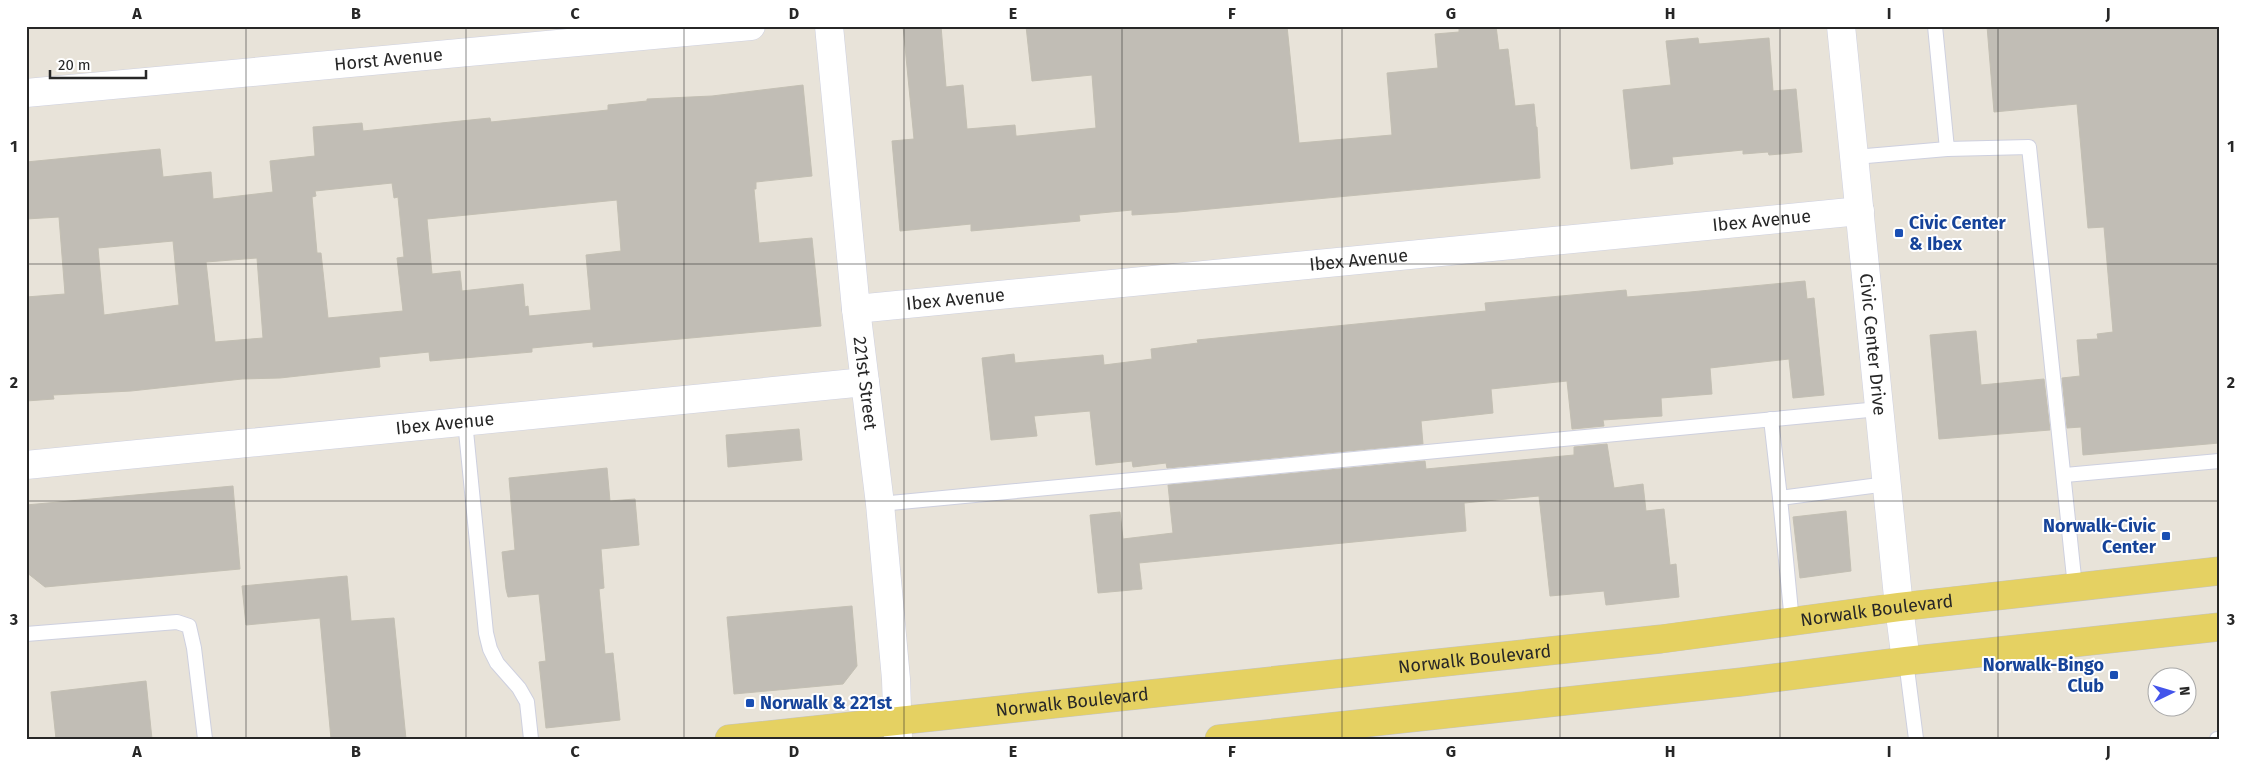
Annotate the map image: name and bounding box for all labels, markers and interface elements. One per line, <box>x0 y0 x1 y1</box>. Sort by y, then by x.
text: A <box>131 4 142 23</box>
text: B <box>351 4 361 23</box>
text: C <box>570 4 580 23</box>
text: D <box>789 4 799 23</box>
text: E <box>1009 4 1017 23</box>
text: F <box>1228 4 1236 23</box>
text: G <box>1446 4 1456 23</box>
text: H <box>1665 4 1675 23</box>
text: I <box>1887 4 1891 23</box>
text: J <box>2104 4 2111 23</box>
street label: Horst Avenue <box>333 44 444 75</box>
scale bar <box>50 48 146 80</box>
text: 20 m <box>58 56 91 74</box>
text: 1 <box>10 137 18 156</box>
text: 1 <box>2227 137 2235 156</box>
street label: Ibex Avenue <box>1711 205 1812 236</box>
place label: Civic Center & Ibex <box>1909 212 2006 255</box>
marker: Civic Center & Ibex <box>1893 227 1905 239</box>
street label: Ibex Avenue <box>1308 244 1409 276</box>
street label: Civic Center Drive <box>1855 272 1891 416</box>
street label: Ibex Avenue <box>905 284 1006 315</box>
street label: 221st Street <box>848 335 882 432</box>
text: 2 <box>10 373 18 392</box>
text: 2 <box>2227 373 2235 392</box>
street label: Ibex Avenue <box>395 408 495 439</box>
place label: Norwalk-Civic Center <box>2043 515 2157 558</box>
marker: Norwalk-Civic Center <box>2160 530 2172 542</box>
street label: Norwalk Boulevard <box>1799 590 1954 631</box>
text: 3 <box>9 610 18 629</box>
text: 3 <box>2226 610 2235 629</box>
street label: Norwalk Boulevard <box>1397 640 1552 678</box>
place label: Norwalk-Bingo Club <box>1983 654 2104 697</box>
north arrow <box>2148 668 2198 718</box>
marker: Norwalk-Bingo Club <box>2108 669 2120 681</box>
street label: Norwalk Boulevard <box>994 683 1150 721</box>
text: N <box>2176 686 2193 696</box>
place label: Norwalk & 221st <box>760 692 893 714</box>
marker: Norwalk & 221st <box>744 697 756 709</box>
text: A <box>131 742 142 761</box>
text: B <box>351 742 361 761</box>
text: C <box>570 742 580 761</box>
text: D <box>789 742 799 761</box>
text: E <box>1009 742 1017 761</box>
text: F <box>1228 742 1236 761</box>
text: G <box>1446 742 1456 761</box>
text: H <box>1665 742 1675 761</box>
text: I <box>1887 742 1891 761</box>
text: J <box>2104 742 2111 761</box>

